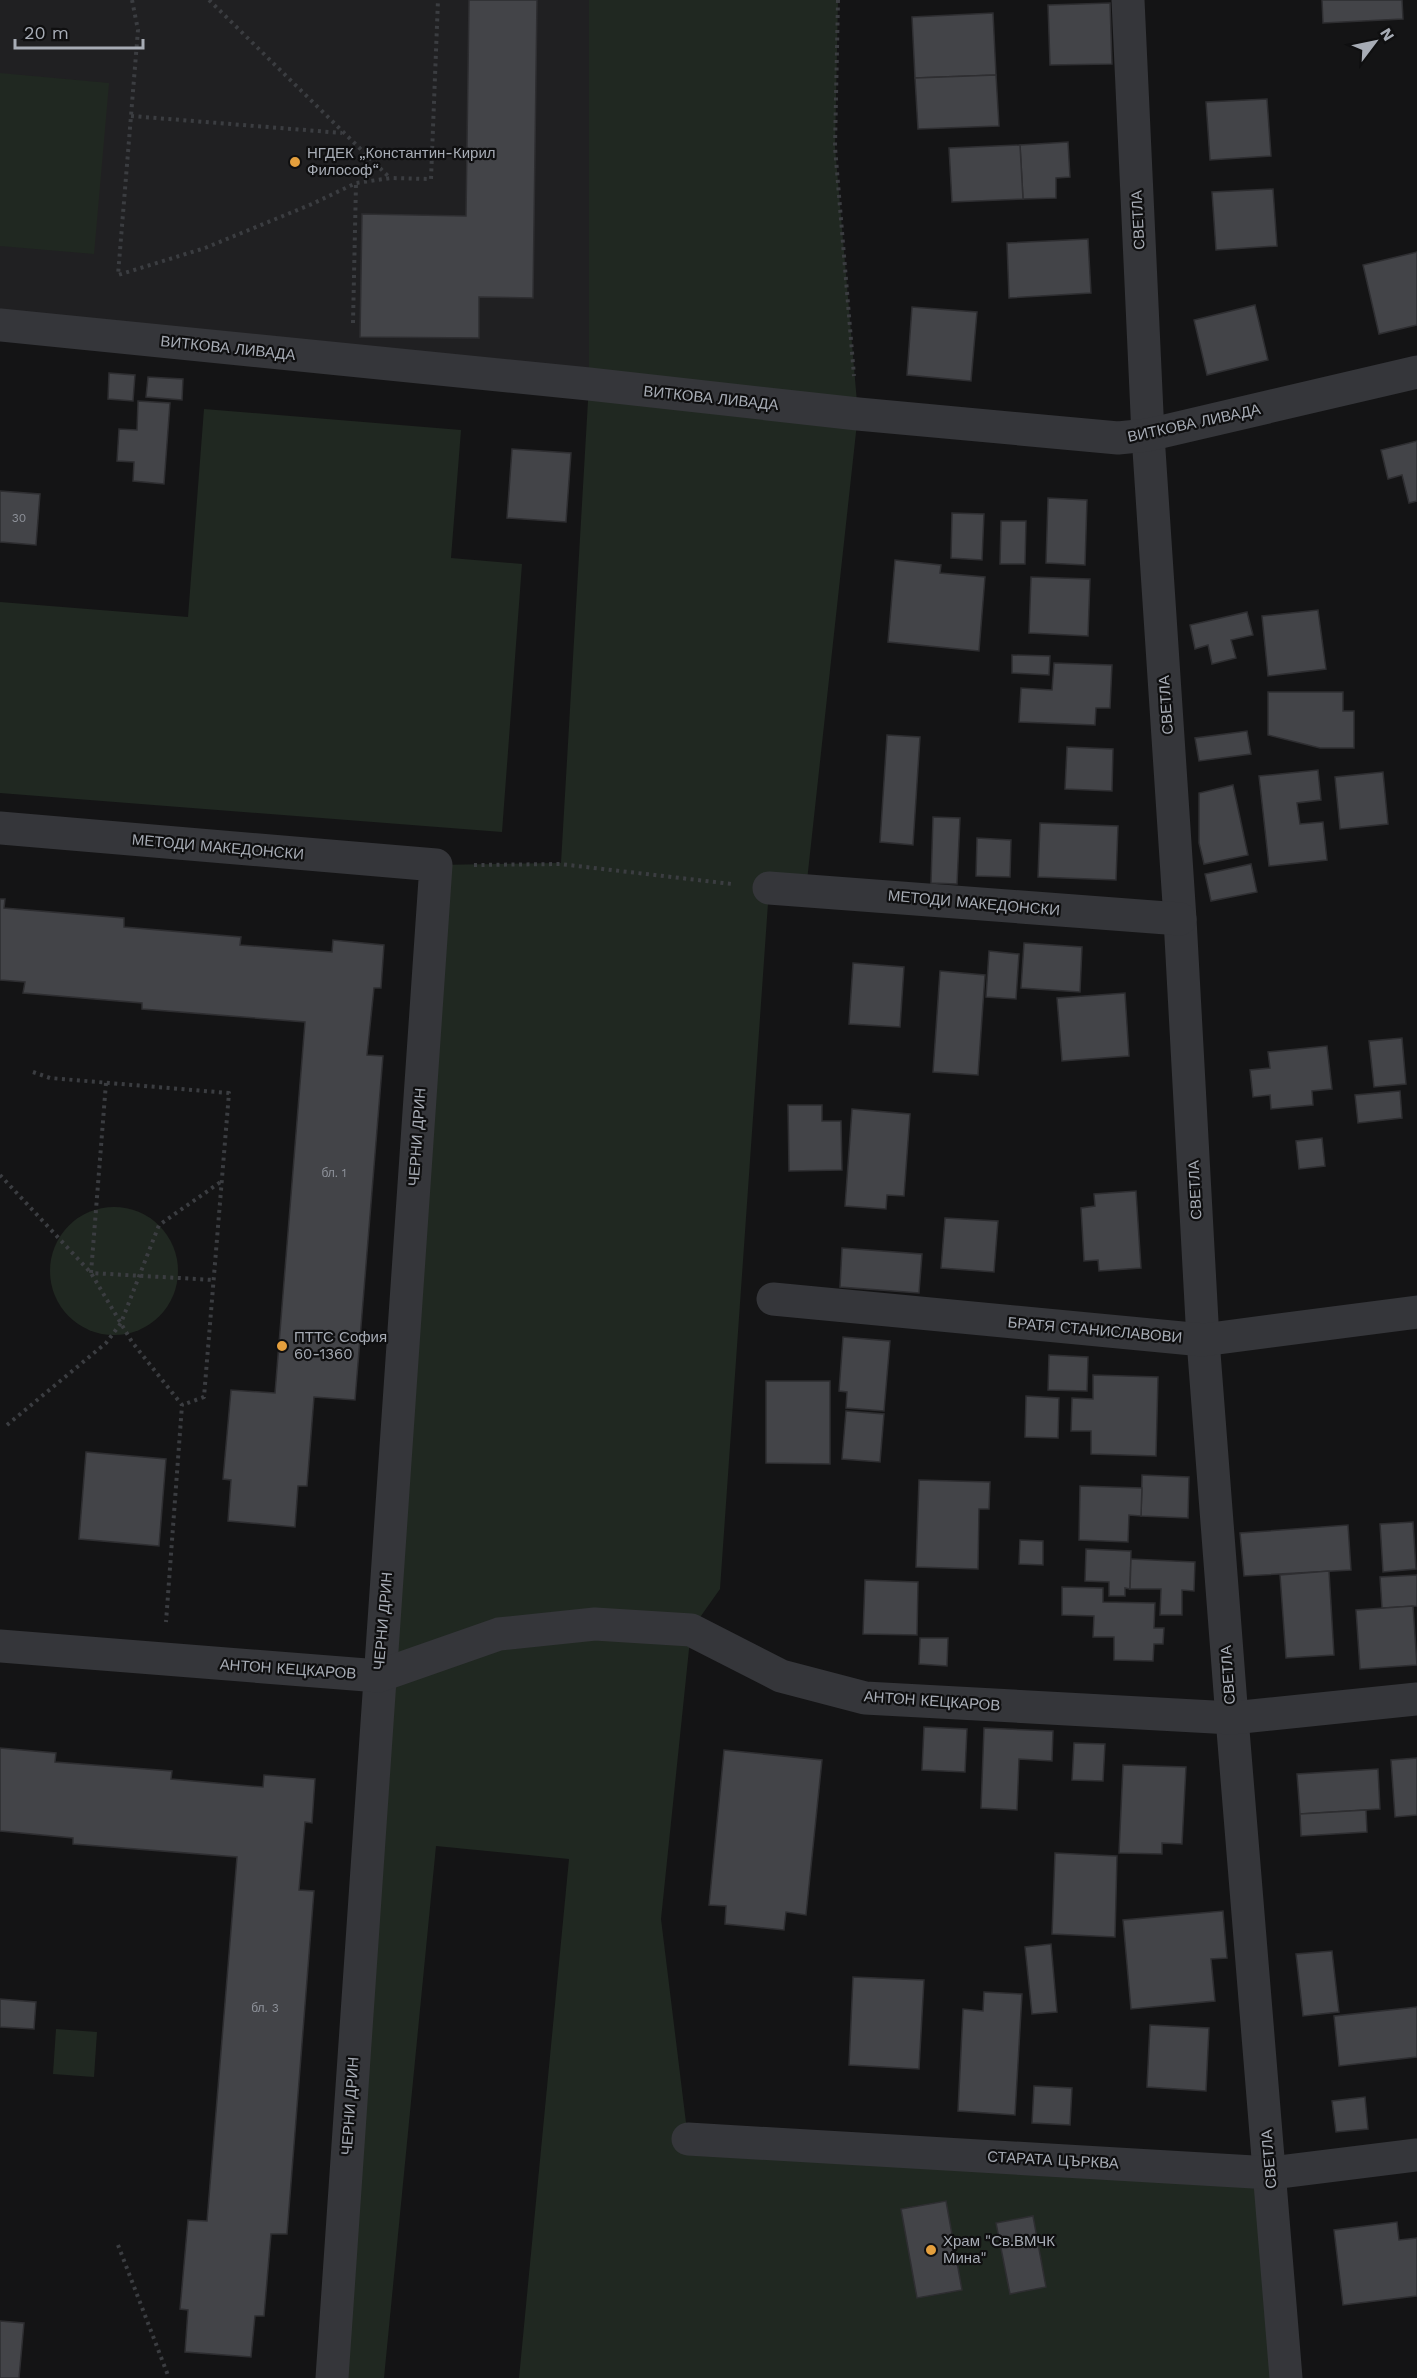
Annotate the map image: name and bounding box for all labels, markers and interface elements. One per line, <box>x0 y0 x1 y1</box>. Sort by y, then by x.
scale bar <box>15 12 142 50</box>
north arrow <box>1345 12 1405 72</box>
text: 20 m <box>24 22 69 43</box>
text: N <box>1376 24 1398 44</box>
place label: НГДЕК „Константин-Кирил Философ“ <box>307 144 496 179</box>
marker: НГДЕК „Константин-Кирил Философ“ <box>288 155 302 169</box>
street label: СВЕТЛА <box>1127 190 1149 250</box>
street label: ВИТКОВА ЛИВАДА <box>160 332 296 364</box>
street label: ВИТКОВА ЛИВАДА <box>643 382 779 414</box>
street label: ВИТКОВА ЛИВАДА <box>1126 400 1262 446</box>
house number: 30 <box>12 511 26 525</box>
street label: СВЕТЛА <box>1155 675 1177 735</box>
street label: МЕТОДИ МАКЕДОНСКИ <box>131 831 305 863</box>
street label: МЕТОДИ МАКЕДОНСКИ <box>887 887 1061 919</box>
street label: ЧЕРНИ ДРИН <box>405 1087 429 1187</box>
street label: СВЕТЛА <box>1184 1160 1206 1220</box>
house number: бл. 1 <box>321 1166 347 1180</box>
street label: БРАТЯ СТАНИСЛАВОВИ <box>1007 1313 1183 1347</box>
place label: ПТТС София 60-1360 <box>294 1328 387 1363</box>
marker: ПТТС София 60-1360 <box>275 1339 289 1353</box>
street label: ЧЕРНИ ДРИН <box>370 1571 396 1671</box>
street label: СВЕТЛА <box>1217 1645 1239 1705</box>
street label: АНТОН КЕЦКАРОВ <box>219 1655 357 1683</box>
street label: АНТОН КЕЦКАРОВ <box>863 1687 1001 1715</box>
house number: бл. 3 <box>251 2001 279 2015</box>
street label: ЧЕРНИ ДРИН <box>338 2056 362 2156</box>
street label: СВЕТЛА <box>1257 2129 1281 2189</box>
street label: СТАРАТА ЦЪРКВА <box>987 2148 1119 2172</box>
place label: Храм "Св.ВМЧК Мина" <box>943 2232 1055 2267</box>
marker: Храм "Св.ВМЧК Мина" <box>924 2243 938 2257</box>

